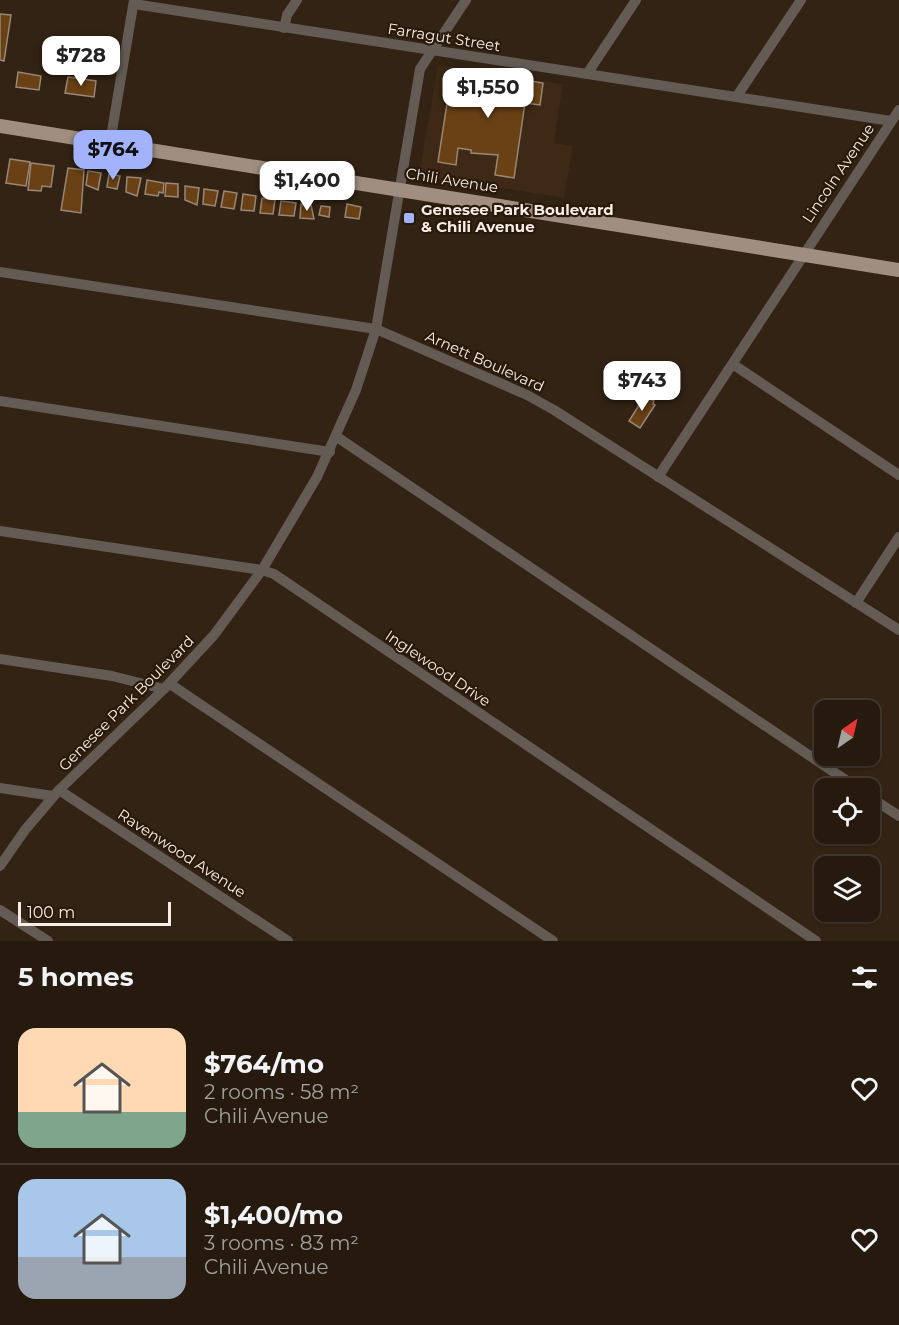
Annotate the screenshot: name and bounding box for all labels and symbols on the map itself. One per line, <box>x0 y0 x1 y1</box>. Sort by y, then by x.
street label: Farragut Street <box>386 19 502 55</box>
pin: $728 <box>45 36 117 87</box>
pin: $1,550 <box>439 68 537 119</box>
street label: Lincoln Avenue <box>798 120 878 226</box>
pin: $764 <box>77 130 149 181</box>
pin: $1,400 <box>258 161 356 212</box>
street label: Chili Avenue <box>404 163 500 197</box>
place label: Genesee Park Boulevard & Chili Avenue <box>421 200 614 236</box>
marker: Genesee Park Boulevard & Chili Avenue <box>402 211 416 225</box>
street label: Arnett Boulevard <box>423 326 547 396</box>
pin: $743 <box>606 361 678 412</box>
street label: Inglewood Drive <box>382 626 494 710</box>
street label: Genesee Park Boulevard <box>54 631 198 775</box>
north arrow <box>814 700 880 766</box>
street label: Ravenwood Avenue <box>114 804 250 902</box>
scale bar <box>18 899 171 926</box>

